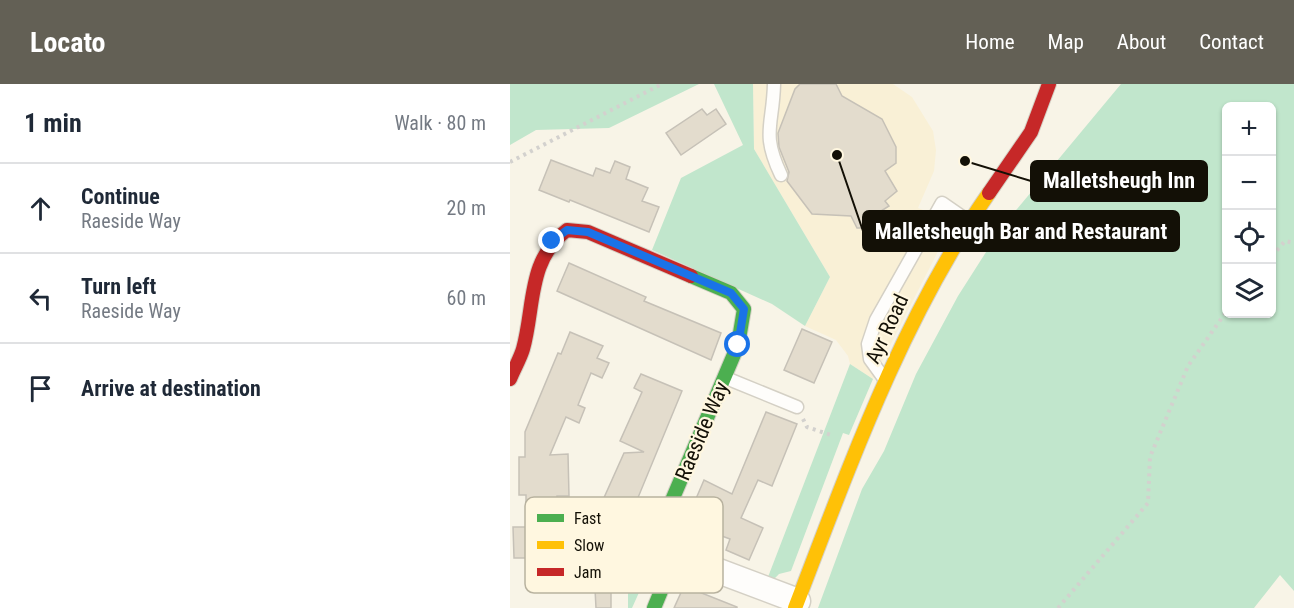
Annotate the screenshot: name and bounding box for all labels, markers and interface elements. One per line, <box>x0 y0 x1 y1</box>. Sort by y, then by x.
text: Locato <box>30 26 106 59</box>
text: Home <box>965 30 1015 54</box>
text: Map <box>1048 30 1084 54</box>
text: About <box>1117 30 1166 54</box>
text: Contact <box>1199 30 1264 54</box>
map controls <box>1222 102 1276 318</box>
button: + <box>1222 102 1276 156</box>
text: 1 min <box>24 108 82 138</box>
text: Walk · 80 m <box>394 111 486 135</box>
button: − <box>1222 156 1276 210</box>
callout: Malletsheugh Inn <box>1031 161 1207 201</box>
text: Malletsheugh Inn <box>1043 168 1195 193</box>
text: Continue <box>81 184 160 209</box>
icon: ahead <box>24 192 57 225</box>
text: 20 m <box>447 196 486 220</box>
text: Raeside Way <box>81 209 181 233</box>
button: locate <box>1222 210 1276 264</box>
callout: Malletsheugh Bar and Restaurant <box>863 211 1179 251</box>
text: Malletsheugh Bar and Restaurant <box>875 219 1167 244</box>
route end <box>538 227 564 253</box>
button: layers <box>1222 264 1276 318</box>
text: Turn left <box>81 274 156 299</box>
icon: left <box>24 282 57 315</box>
text: 60 m <box>447 286 486 310</box>
street label: Ayr Road <box>861 291 913 367</box>
text: Raeside Way <box>81 299 181 323</box>
route start <box>724 331 750 357</box>
icon: arrive <box>24 372 57 405</box>
text: Arrive at destination <box>81 376 261 401</box>
street label: Raeside Way <box>670 378 734 484</box>
legend <box>525 497 723 593</box>
text: Fast <box>574 509 601 528</box>
text: Slow <box>574 536 604 555</box>
text: Jam <box>574 563 601 582</box>

